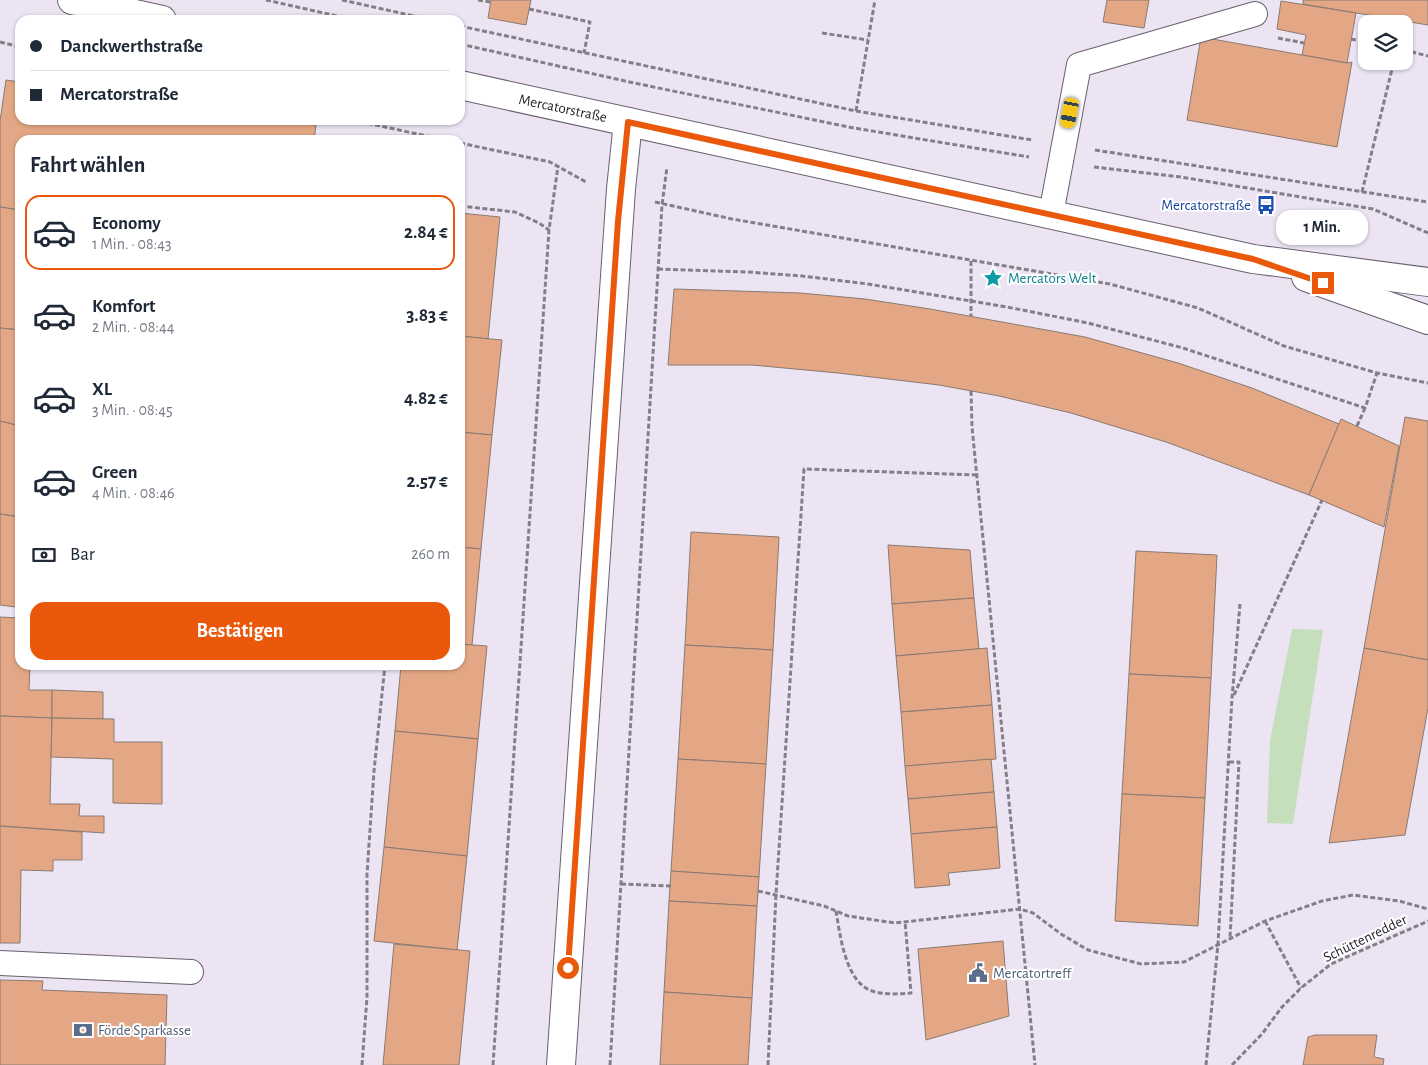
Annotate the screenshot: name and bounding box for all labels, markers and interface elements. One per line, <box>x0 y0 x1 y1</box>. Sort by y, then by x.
map controls <box>1358 15 1413 70</box>
button: layers <box>1358 15 1413 70</box>
text: Danckwerthstraße <box>60 37 203 56</box>
text: Mercatorstraße <box>60 85 178 104</box>
street label: Mercatorstraße <box>517 92 608 125</box>
car <box>1059 97 1080 129</box>
text: Fahrt wählen <box>30 154 145 176</box>
bus stop icon: Mercatorstraße <box>1255 194 1277 216</box>
place label: Mercatorstraße <box>1161 198 1251 213</box>
icon: car <box>32 210 77 255</box>
callout: 1 Min. <box>1277 210 1369 246</box>
text: Economy <box>92 214 161 233</box>
text: 1 Min. <box>1303 219 1341 235</box>
text: 2.84 € <box>404 223 448 242</box>
text: 1 Min. · 08:43 <box>92 236 172 252</box>
place icon: Mercators Welt <box>982 267 1004 289</box>
place label: Mercators Welt <box>1008 271 1097 286</box>
route end <box>1312 272 1334 294</box>
icon: car <box>32 293 77 338</box>
text: Komfort <box>92 297 156 316</box>
text: 3.83 € <box>406 306 448 325</box>
text: 2 Min. · 08:44 <box>92 319 174 335</box>
icon: car <box>32 376 77 421</box>
text: XL <box>92 380 112 399</box>
text: 4.82 € <box>404 389 448 408</box>
text: 3 Min. · 08:45 <box>92 402 173 418</box>
icon: car <box>32 459 77 504</box>
text: Green <box>92 463 138 482</box>
text: 2.57 € <box>407 472 448 491</box>
text: 4 Min. · 08:46 <box>92 485 175 501</box>
icon: cash <box>30 541 58 569</box>
text: Bar <box>70 545 95 564</box>
text: 260 m <box>411 546 450 562</box>
button: Bestätigen <box>30 602 450 660</box>
street label: Schüttenredder <box>1321 912 1410 965</box>
route start <box>557 957 579 979</box>
public building icon: Mercatortreff <box>967 962 989 984</box>
place label: Mercatortreff <box>993 966 1073 981</box>
bank icon: Förde Sparkasse <box>72 1019 94 1041</box>
place label: Förde Sparkasse <box>98 1023 191 1038</box>

